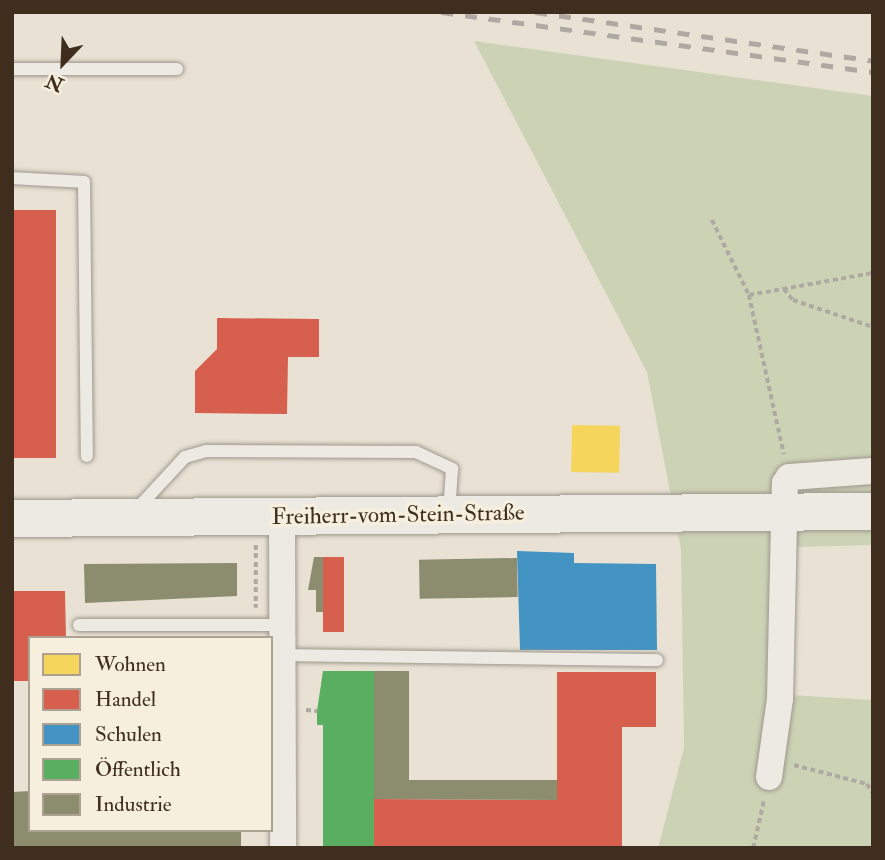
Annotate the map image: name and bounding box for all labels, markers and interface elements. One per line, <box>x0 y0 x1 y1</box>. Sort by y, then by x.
north arrow <box>28 28 98 98</box>
text: N <box>42 68 67 97</box>
street label: Freiherr-vom-Stein-Straße <box>271 499 525 531</box>
legend <box>28 636 273 832</box>
text: Wohnen <box>95 651 166 678</box>
text: Handel <box>95 686 156 713</box>
text: Schulen <box>95 721 162 748</box>
text: Öffentlich <box>95 756 181 783</box>
text: Industrie <box>95 791 172 818</box>

